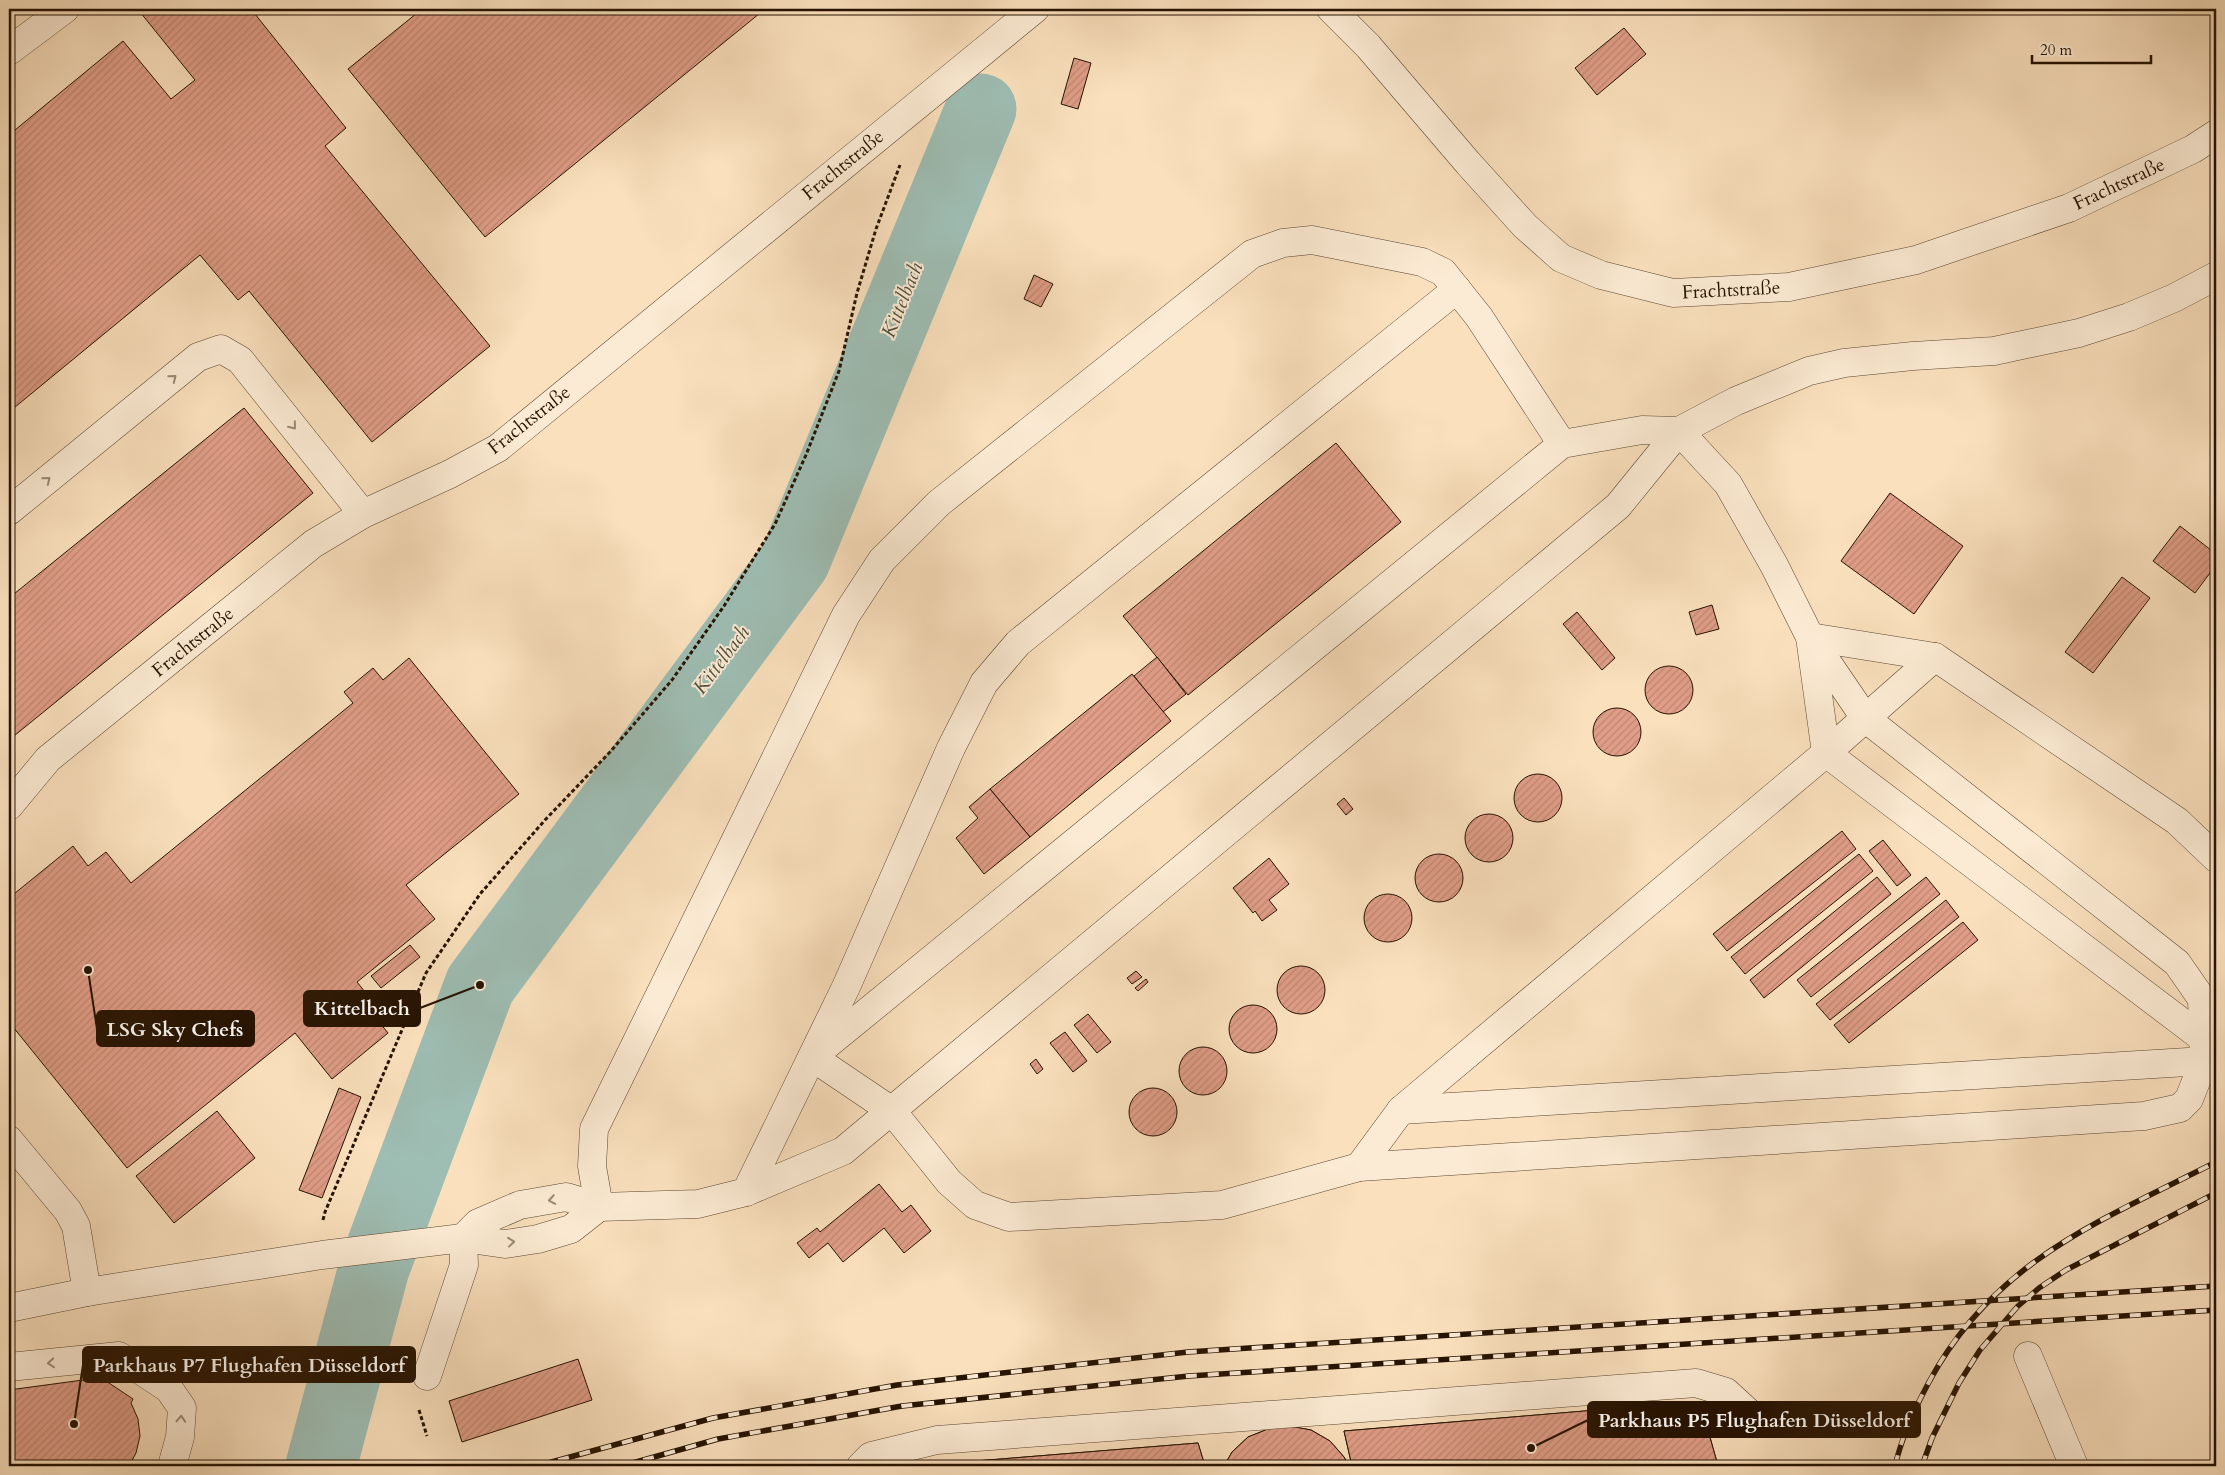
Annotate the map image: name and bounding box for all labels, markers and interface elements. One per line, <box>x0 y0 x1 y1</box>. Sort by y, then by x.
scale bar <box>2032 32 2151 64</box>
text: 20 m <box>2040 40 2072 60</box>
street label: Frachtstraße <box>797 124 889 206</box>
street label: Frachtstraße <box>2069 151 2169 217</box>
water label: Kittelbach <box>875 258 929 342</box>
street label: Frachtstraße <box>1681 274 1781 306</box>
one-way arrow <box>167 375 176 383</box>
street label: Frachtstraße <box>482 379 576 461</box>
one-way arrow <box>287 420 295 429</box>
one-way arrow <box>41 476 50 485</box>
street label: Frachtstraße <box>147 601 239 683</box>
water label: Kittelbach <box>686 620 756 700</box>
callout: Kittelbach <box>304 991 420 1026</box>
text: Kittelbach <box>314 995 411 1022</box>
callout: LSG Sky Chefs <box>97 1011 254 1046</box>
text: LSG Sky Chefs <box>107 1016 243 1043</box>
one-way arrow <box>547 1194 556 1204</box>
one-way arrow <box>507 1237 515 1248</box>
callout: Parkhaus P7 Flughafen Düsseldorf <box>83 1347 415 1382</box>
text: Parkhaus P7 Flughafen Düsseldorf <box>93 1352 408 1379</box>
one-way arrow <box>47 1357 55 1368</box>
callout: Parkhaus P5 Flughafen Düsseldorf <box>1588 1402 1920 1437</box>
text: Parkhaus P5 Flughafen Düsseldorf <box>1598 1407 1913 1434</box>
one-way arrow <box>176 1415 187 1423</box>

